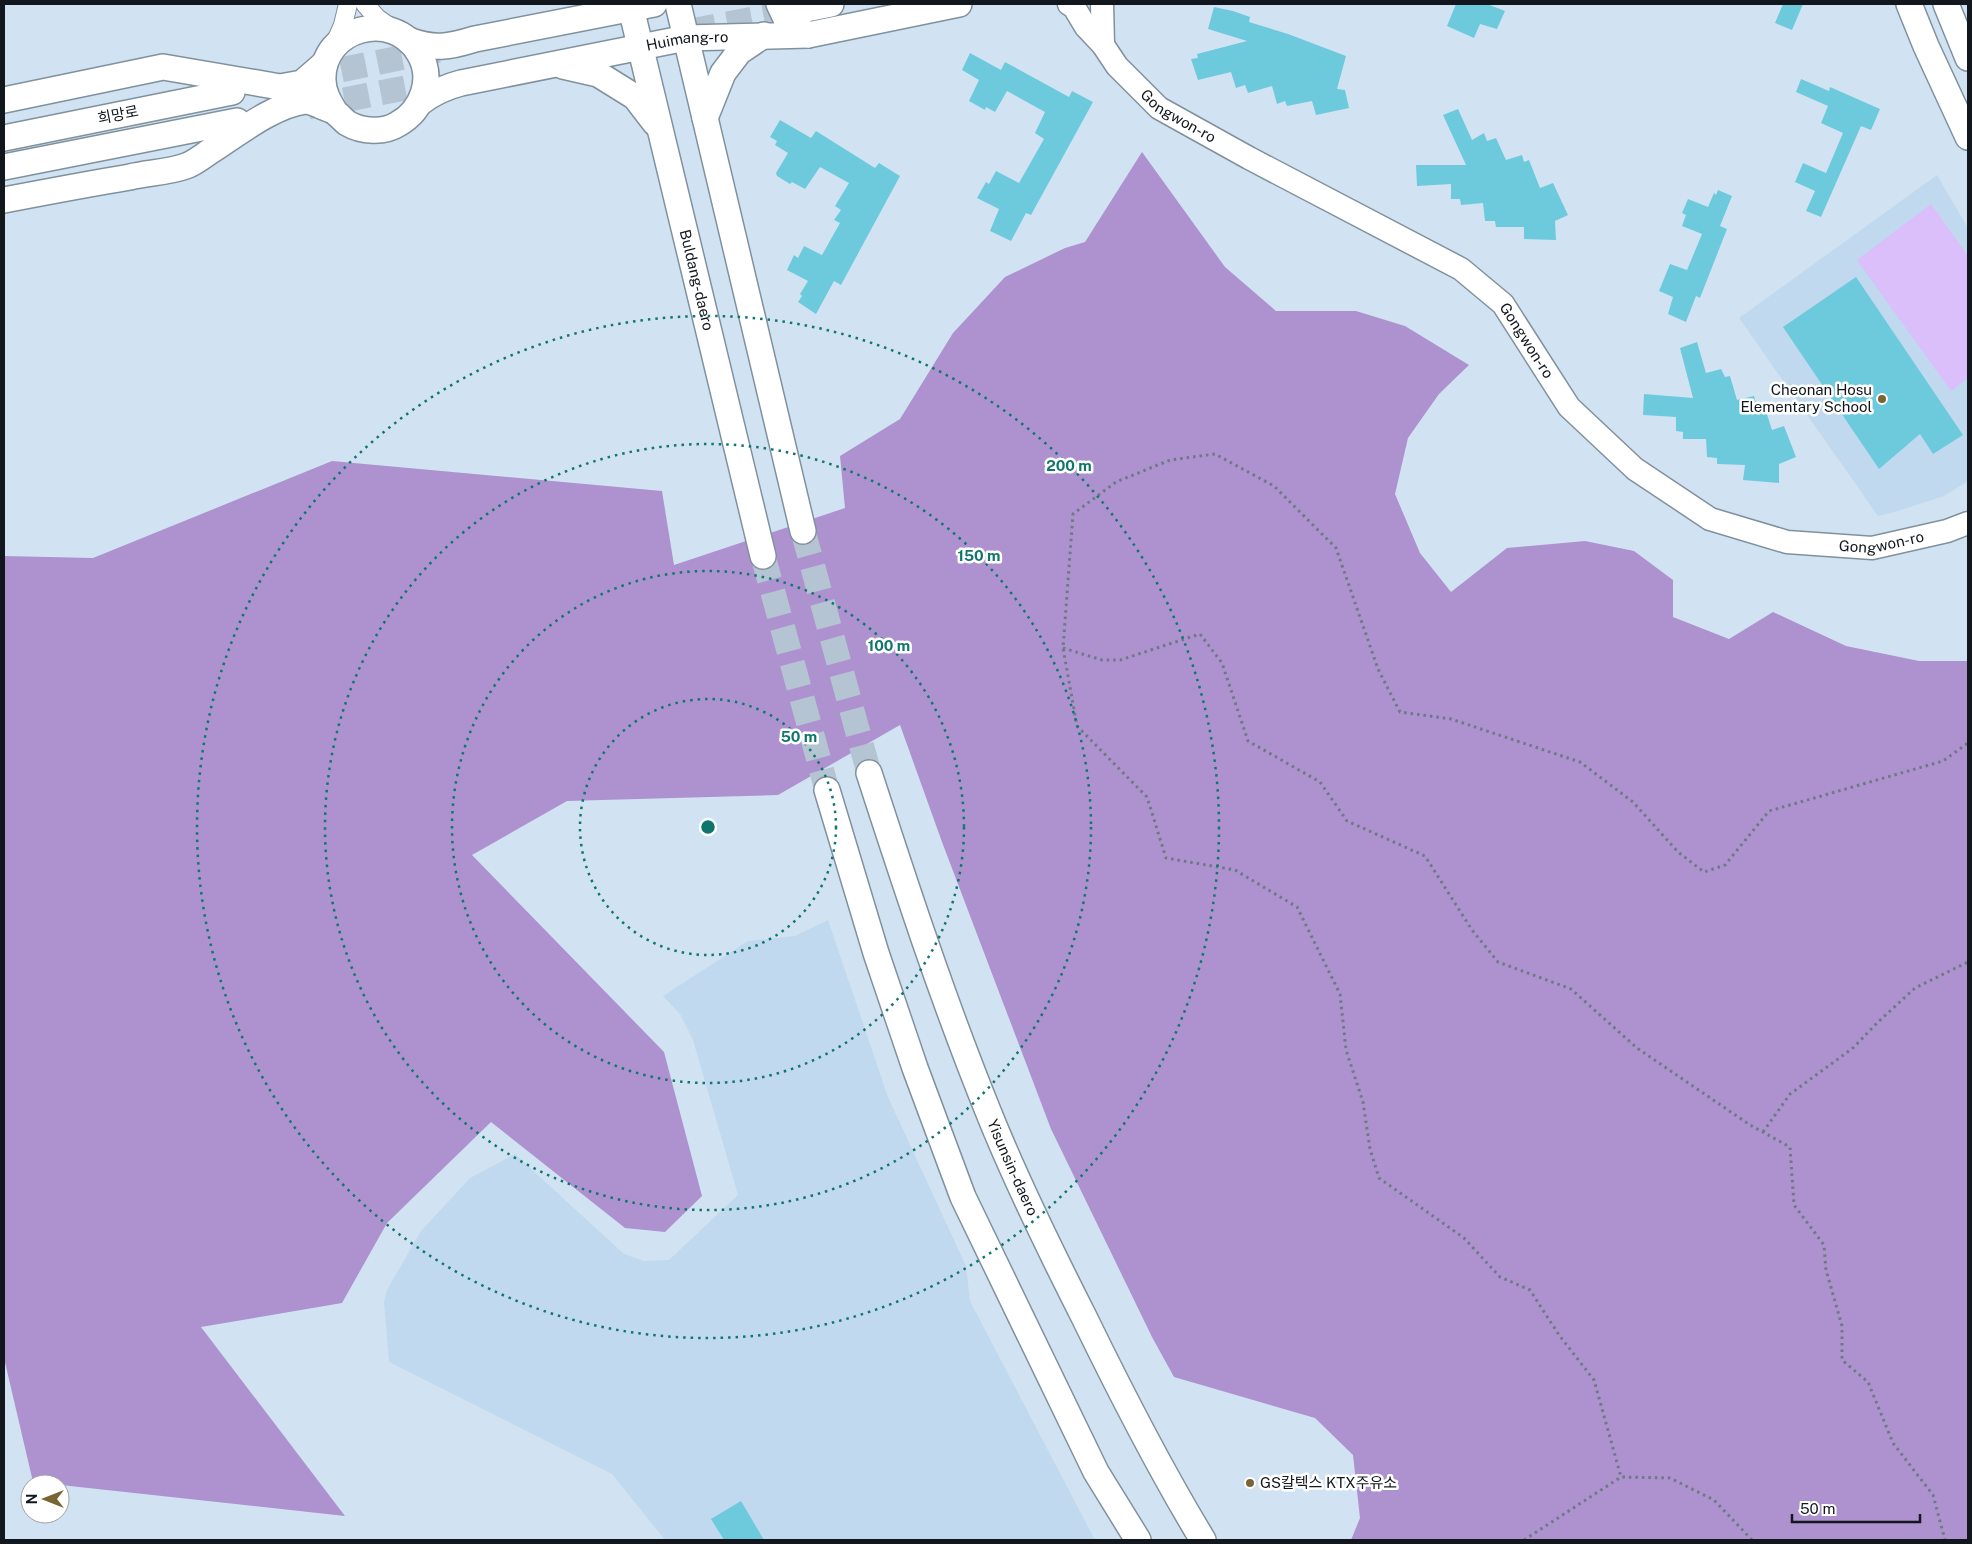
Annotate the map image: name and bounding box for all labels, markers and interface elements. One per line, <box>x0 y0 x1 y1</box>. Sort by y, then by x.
street label: Huimang-ro <box>645 28 728 54</box>
street label: Gongwon-ro <box>1137 86 1219 146</box>
street label: 희망로 <box>96 102 140 127</box>
street label: Buldang-daero <box>677 228 717 332</box>
street label: Gongwon-ro <box>1497 300 1557 381</box>
place label: Cheonan Hosu Elementary School <box>1740 381 1872 415</box>
marker: Cheonan Hosu Elementary School <box>1876 393 1888 405</box>
text: 200 m <box>1046 457 1092 474</box>
street label: Gongwon-ro <box>1838 528 1925 556</box>
text: 150 m <box>957 547 1001 564</box>
text: 100 m <box>868 637 910 654</box>
text: 50 m <box>781 728 817 745</box>
centre of rings <box>699 818 717 836</box>
street label: Yisunsin-daero <box>984 1117 1042 1218</box>
north arrow <box>20 1474 70 1524</box>
place label: GS칼텍스 KTX주유소 <box>1260 1474 1397 1491</box>
marker: GS칼텍스 KTX주유소 <box>1244 1477 1256 1489</box>
scale bar <box>1792 1492 1920 1524</box>
text: N <box>24 1494 40 1504</box>
text: 50 m <box>1800 1500 1835 1517</box>

